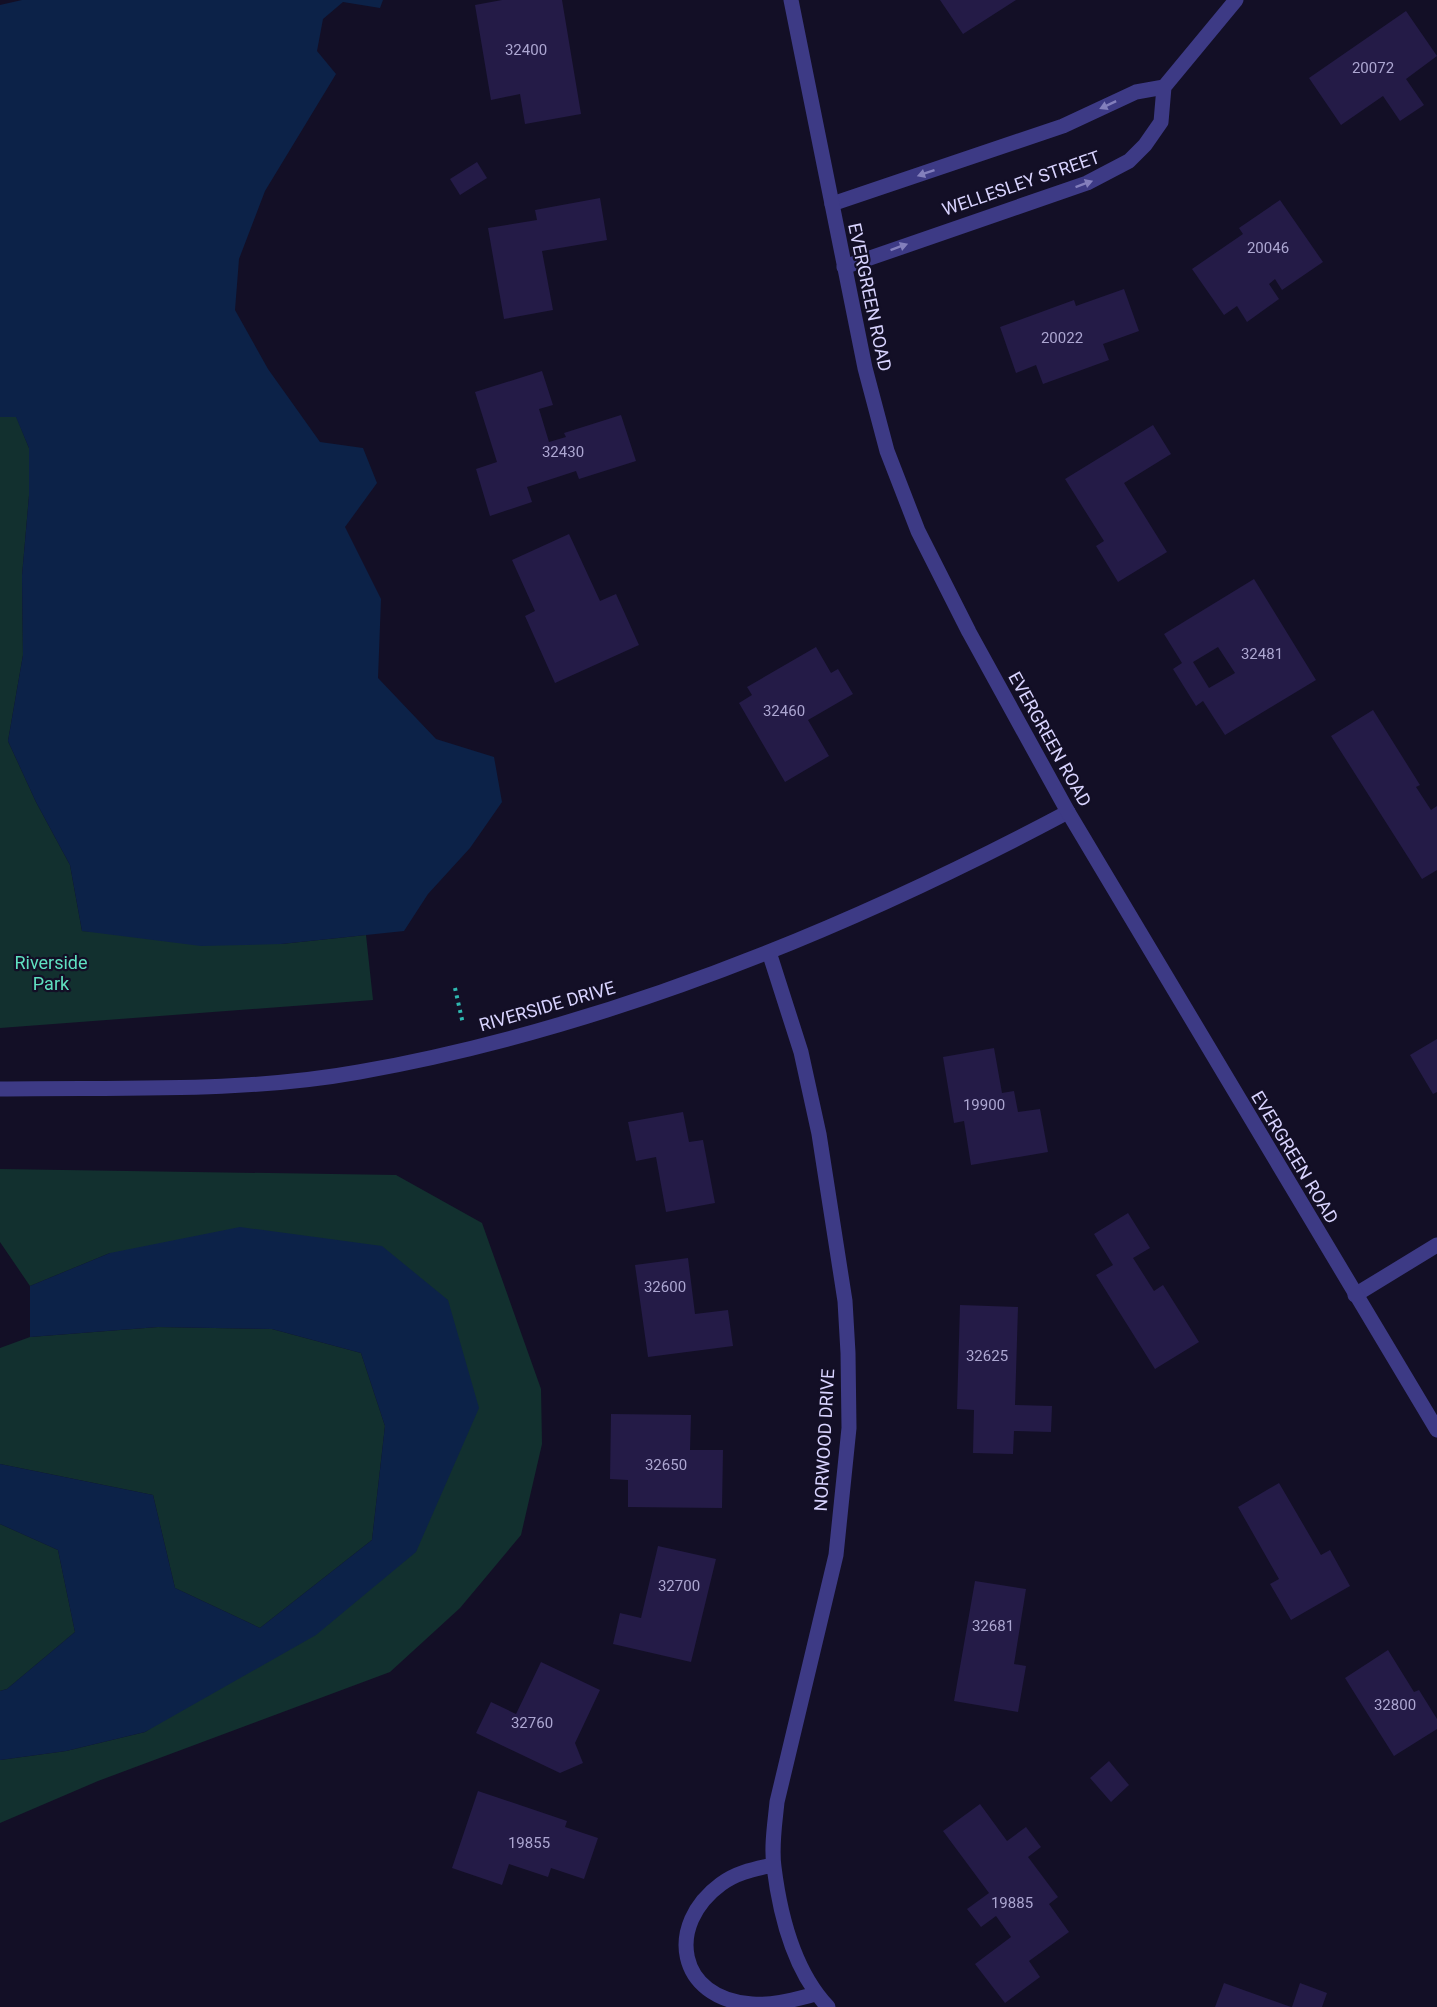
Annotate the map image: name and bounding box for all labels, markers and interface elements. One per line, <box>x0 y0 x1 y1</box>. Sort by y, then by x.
house number: 32400 <box>505 41 547 59</box>
house number: 20072 <box>1352 59 1394 77</box>
one-way arrow <box>1100 100 1117 109</box>
street label: WELLESLEY STREET <box>939 146 1103 220</box>
one-way arrow <box>917 168 935 178</box>
one-way arrow <box>1075 179 1093 189</box>
street label: EVERGREEN ROAD <box>844 221 896 373</box>
house number: 20046 <box>1247 239 1289 257</box>
one-way arrow <box>890 242 908 251</box>
house number: 20022 <box>1041 329 1083 347</box>
house number: 32430 <box>542 443 584 461</box>
house number: 32481 <box>1241 645 1283 663</box>
street label: EVERGREEN ROAD <box>1004 668 1096 810</box>
house number: 32460 <box>763 702 805 720</box>
park label: Riverside Park <box>14 952 88 994</box>
street label: RIVERSIDE DRIVE <box>477 977 617 1035</box>
street label: EVERGREEN ROAD <box>1247 1087 1343 1227</box>
house number: 19900 <box>963 1096 1005 1114</box>
house number: 32600 <box>644 1278 686 1296</box>
house number: 32625 <box>966 1347 1008 1365</box>
street label: NORWOOD DRIVE <box>810 1368 838 1512</box>
house number: 32650 <box>645 1456 687 1474</box>
house number: 32700 <box>658 1577 700 1595</box>
house number: 32681 <box>972 1617 1014 1635</box>
house number: 32800 <box>1374 1696 1416 1714</box>
house number: 32760 <box>511 1714 553 1732</box>
house number: 19855 <box>508 1834 550 1852</box>
house number: 19885 <box>991 1894 1033 1912</box>

